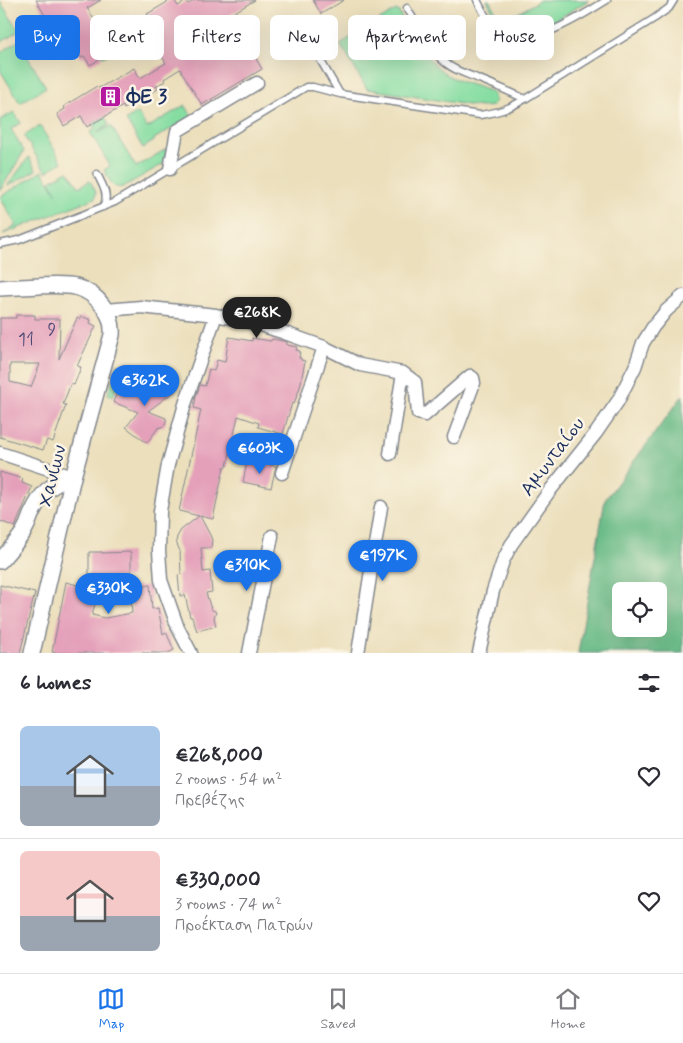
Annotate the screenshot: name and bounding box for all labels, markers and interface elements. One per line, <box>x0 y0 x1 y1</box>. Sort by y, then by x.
chip: Buy <box>15 15 80 60</box>
chip: Rent <box>90 15 164 60</box>
chip: Filters <box>174 15 260 60</box>
chip: New <box>270 15 338 60</box>
chip: Apartment <box>348 15 466 60</box>
chip: House <box>476 15 554 60</box>
place label: ΦΕ 3 <box>126 84 168 111</box>
building icon: ΦΕ 3 <box>99 85 123 109</box>
pin: €268K <box>222 296 292 339</box>
text: €268K <box>233 302 281 323</box>
house number: 9 <box>48 318 57 342</box>
house number: 11 <box>18 328 34 352</box>
pin: €362K <box>110 364 180 407</box>
text: €362K <box>121 370 169 391</box>
street label: Αμυνταίου <box>514 412 592 502</box>
pin: €603K <box>225 432 295 475</box>
text: €603K <box>237 438 283 459</box>
street label: Χανίων <box>32 442 74 510</box>
pin: €197K <box>348 540 418 582</box>
text: €197K <box>359 545 407 566</box>
pin: €310K <box>212 550 282 592</box>
text: €310K <box>224 555 270 576</box>
pin: €330K <box>74 572 144 615</box>
text: €330K <box>86 578 132 599</box>
map controls <box>612 582 667 637</box>
button: locate <box>612 582 667 637</box>
text: 6 homes <box>20 669 91 697</box>
icon: filters <box>635 669 663 697</box>
text: €268,000 <box>175 741 263 769</box>
icon: home <box>60 746 120 806</box>
icon: heart <box>635 762 663 790</box>
text: 2 rooms · 54 m² <box>175 769 282 790</box>
text: Πρεβέζης <box>175 790 245 811</box>
text: €330,000 <box>175 866 261 894</box>
icon: home <box>60 871 120 931</box>
icon: heart <box>635 887 663 915</box>
text: 3 rooms · 74 m² <box>175 894 282 915</box>
text: Προέκταση Πατρών <box>175 915 313 936</box>
tab: Map <box>97 985 125 1033</box>
tab: Saved <box>320 985 356 1033</box>
tab: Home <box>551 985 586 1033</box>

